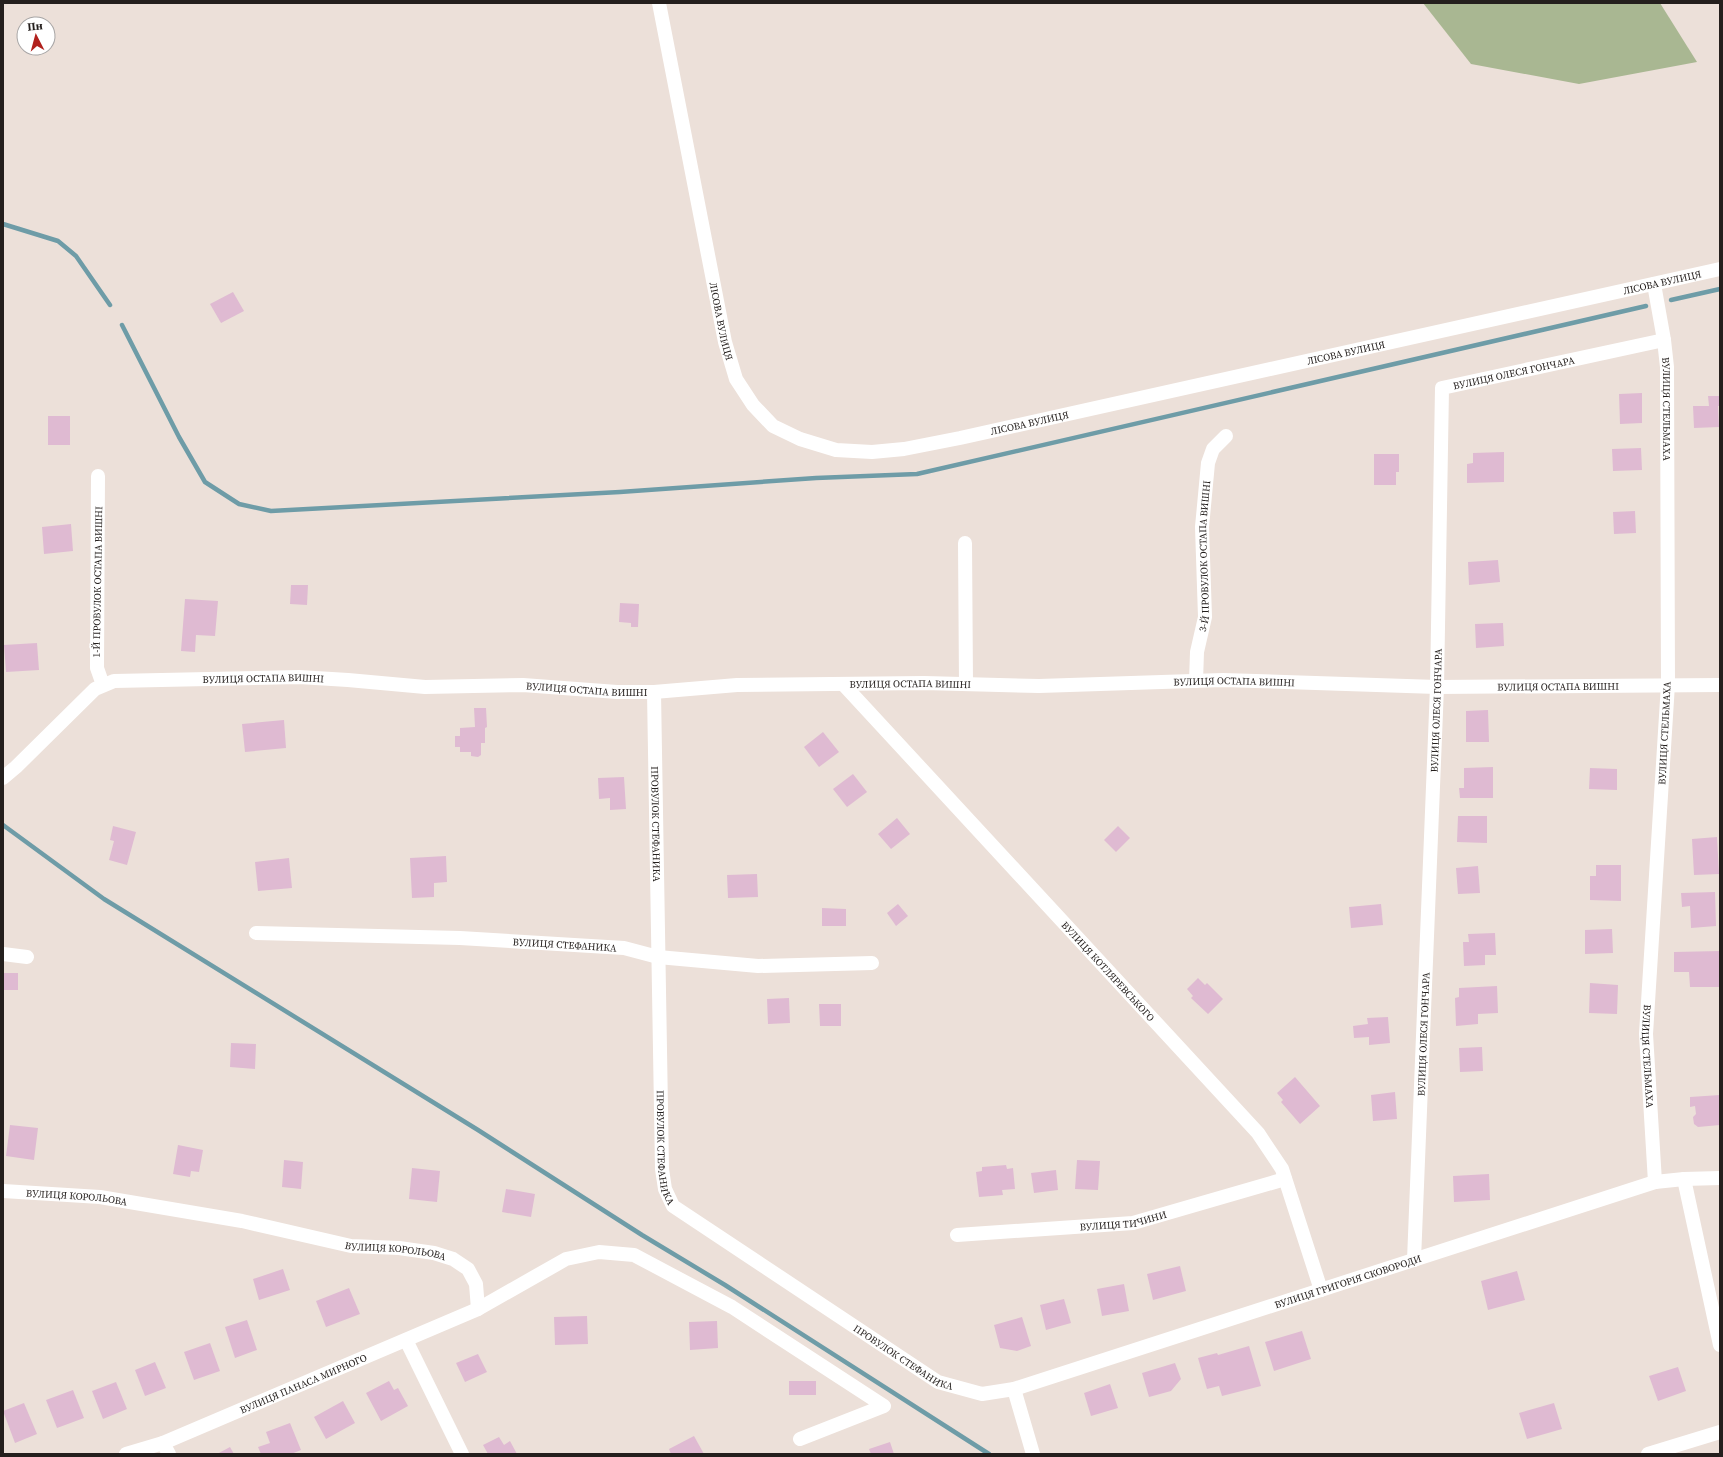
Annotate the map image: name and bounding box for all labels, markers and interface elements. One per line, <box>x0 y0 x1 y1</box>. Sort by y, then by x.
north arrow <box>16 16 56 56</box>
text: Пн <box>27 18 43 35</box>
street label: ЛІСОВА ВУЛИЦЯ <box>1622 267 1703 297</box>
street label: ЛІСОВА ВУЛИЦЯ <box>706 281 736 362</box>
street label: ЛІСОВА ВУЛИЦЯ <box>1305 338 1387 368</box>
street label: ВУЛИЦЯ ОЛЕСЯ ГОНЧАРА <box>1452 353 1576 392</box>
street label: ВУЛИЦЯ СТЕЛЬМАХА <box>1659 357 1673 461</box>
street label: ЛІСОВА ВУЛИЦЯ <box>989 408 1070 438</box>
street label: 3-Й ПРОВУЛОК ОСТАПА ВИШНІ <box>1196 480 1213 633</box>
street label: 1-Й ПРОВУЛОК ОСТАПА ВИШНІ <box>90 506 105 658</box>
street label: ВУЛИЦЯ ОЛЕСЯ ГОНЧАРА <box>1428 648 1445 773</box>
street label: ВУЛИЦЯ ОСТАПА ВИШНІ <box>202 671 325 686</box>
street label: ВУЛИЦЯ ОСТАПА ВИШНІ <box>1173 674 1295 689</box>
street label: ВУЛИЦЯ ОСТАПА ВИШНІ <box>849 677 972 691</box>
street label: ВУЛИЦЯ ОСТАПА ВИШНІ <box>526 679 648 699</box>
street label: ВУЛИЦЯ ОСТАПА ВИШНІ <box>1497 680 1619 694</box>
street label: ВУЛИЦЯ СТЕЛЬМАХА <box>1655 681 1674 785</box>
street label: ПРОВУЛОК СТЕФАНИКА <box>648 766 663 882</box>
street label: ВУЛИЦЯ КОТЛЯРЕВСЬКОГО <box>1059 919 1158 1024</box>
street label: ВУЛИЦЯ СТЕФАНИКА <box>512 935 617 955</box>
street label: ВУЛИЦЯ ОЛЕСЯ ГОНЧАРА <box>1415 972 1433 1096</box>
street label: ВУЛИЦЯ СТЕЛЬМАХА <box>1639 1004 1657 1109</box>
street label: ПРОВУЛОК СТЕФАНИКА <box>654 1090 678 1207</box>
street label: ВУЛИЦЯ КОРОЛЬОВА <box>26 1186 129 1209</box>
street label: ВУЛИЦЯ ТИЧИНИ <box>1079 1208 1168 1234</box>
street label: ВУЛИЦЯ КОРОЛЬОВА <box>344 1239 448 1264</box>
street label: ВУЛИЦЯ ГРИГОРІЯ СКОВОРОДИ <box>1273 1252 1423 1311</box>
street label: ПРОВУЛОК СТЕФАНИКА <box>851 1322 955 1393</box>
street label: ВУЛИЦЯ ПАНАСА МИРНОГО <box>238 1351 369 1417</box>

